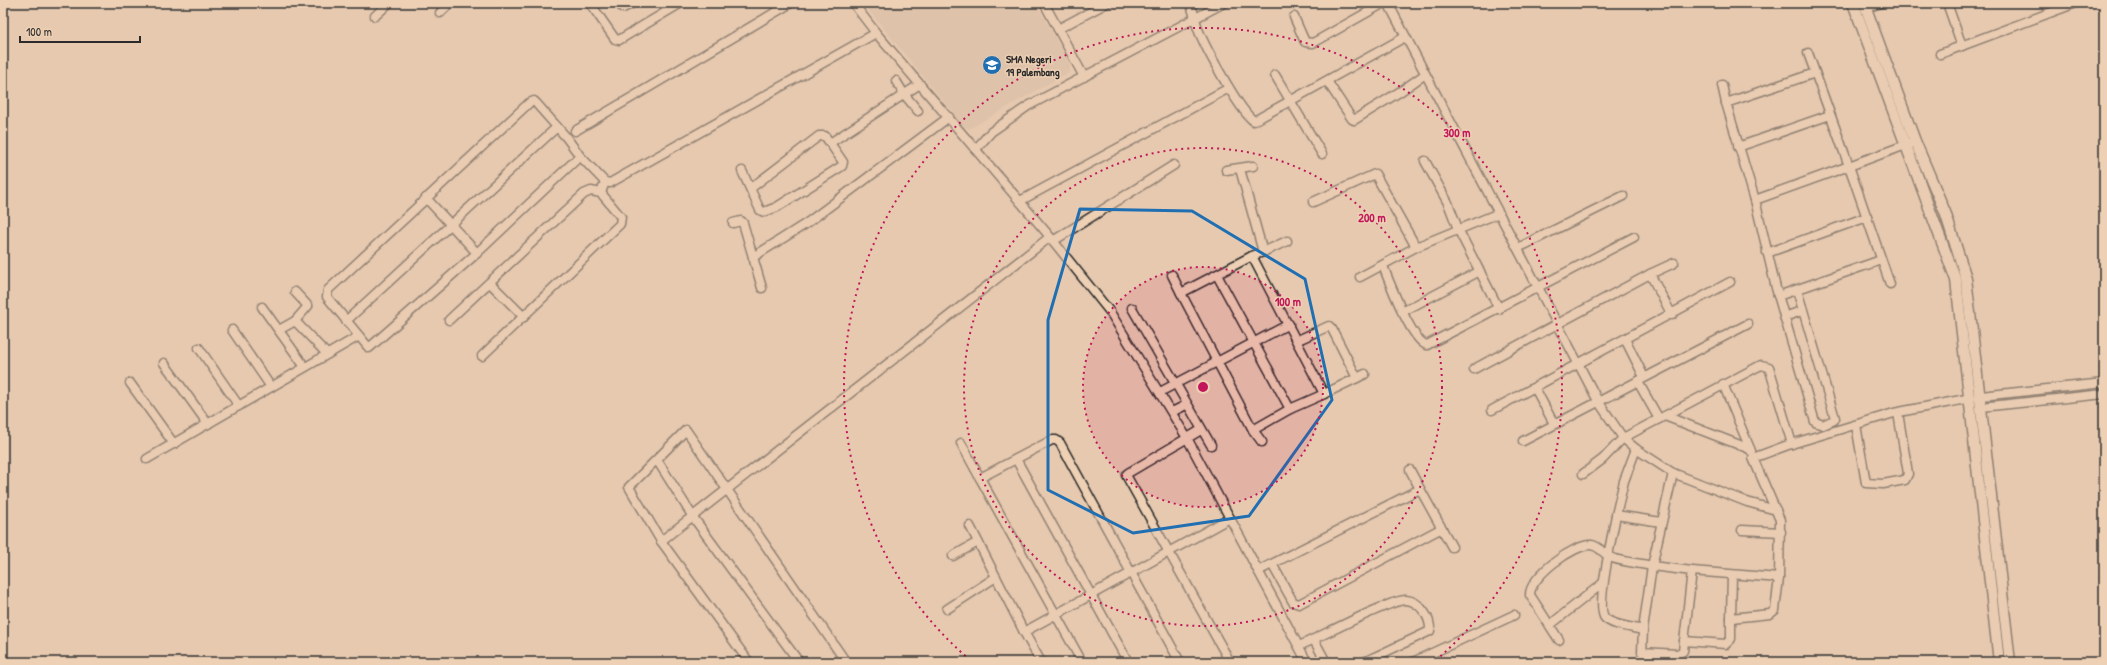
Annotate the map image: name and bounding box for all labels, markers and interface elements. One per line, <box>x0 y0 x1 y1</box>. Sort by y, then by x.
scale bar <box>20 18 140 44</box>
text: 100 m <box>26 23 52 40</box>
place label: SMA Negeri 19 Palembang <box>1006 52 1060 80</box>
school or university icon: SMA Negeri 19 Palembang <box>981 54 1003 76</box>
text: 300 m <box>1443 124 1471 141</box>
text: 200 m <box>1358 209 1386 226</box>
text: 100 m <box>1275 293 1301 310</box>
centre of rings <box>1196 380 1210 394</box>

